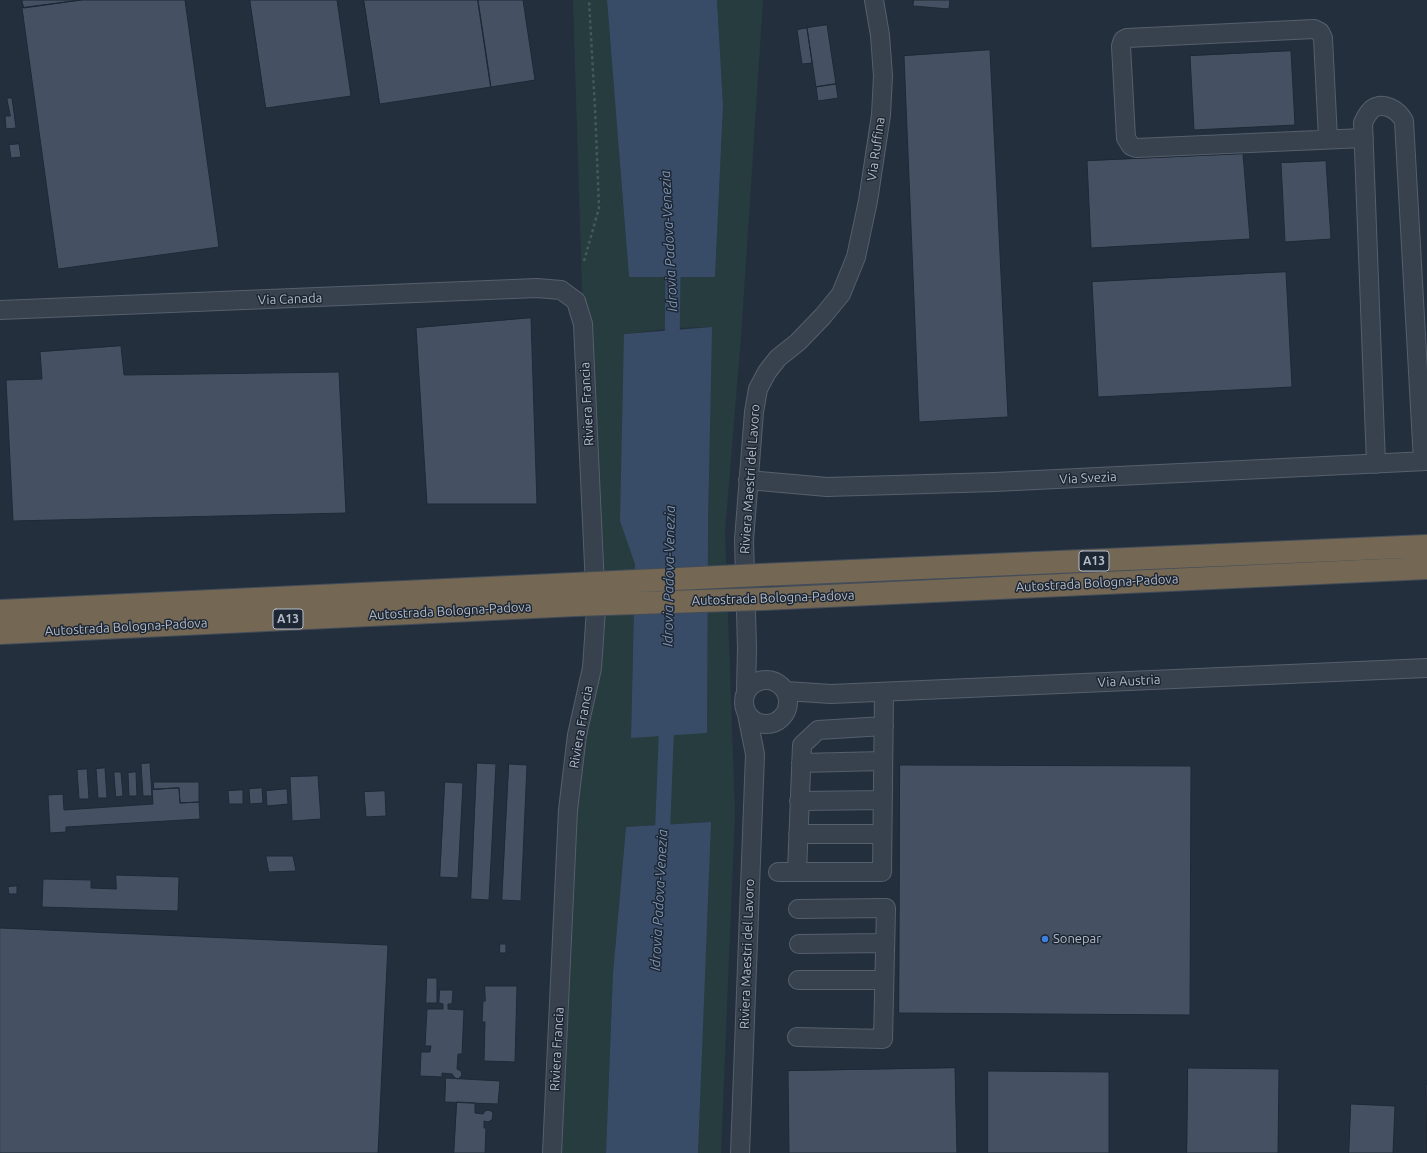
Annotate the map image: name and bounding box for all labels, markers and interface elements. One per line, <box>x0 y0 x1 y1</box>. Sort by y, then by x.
street label: Via Ruffina <box>864 116 888 182</box>
water label: Idrovia Padova-Venezia <box>657 170 681 312</box>
street label: Via Canada <box>257 290 323 308</box>
street label: Riviera Francia <box>577 362 597 446</box>
street label: Riviera Maestri del Lavoro <box>737 403 763 555</box>
street label: Via Svezia <box>1059 469 1117 487</box>
water label: Idrovia Padova-Venezia <box>659 505 679 647</box>
road number: A13 <box>1079 551 1109 571</box>
street label: Autostrada Bologna-Padova <box>1015 571 1179 595</box>
street label: Autostrada Bologna-Padova <box>691 587 855 609</box>
street label: Autostrada Bologna-Padova <box>368 599 532 623</box>
road number: A13 <box>273 609 303 629</box>
street label: Autostrada Bologna-Padova <box>44 615 208 639</box>
street label: Via Austria <box>1097 672 1161 690</box>
street label: Riviera Francia <box>566 684 596 770</box>
water label: Idrovia Padova-Venezia <box>647 829 671 971</box>
street label: Riviera Maestri del Lavoro <box>737 879 757 1029</box>
place label: Sonepar <box>1053 931 1101 947</box>
marker: Sonepar <box>1040 934 1050 944</box>
street label: Riviera Francia <box>547 1007 567 1091</box>

